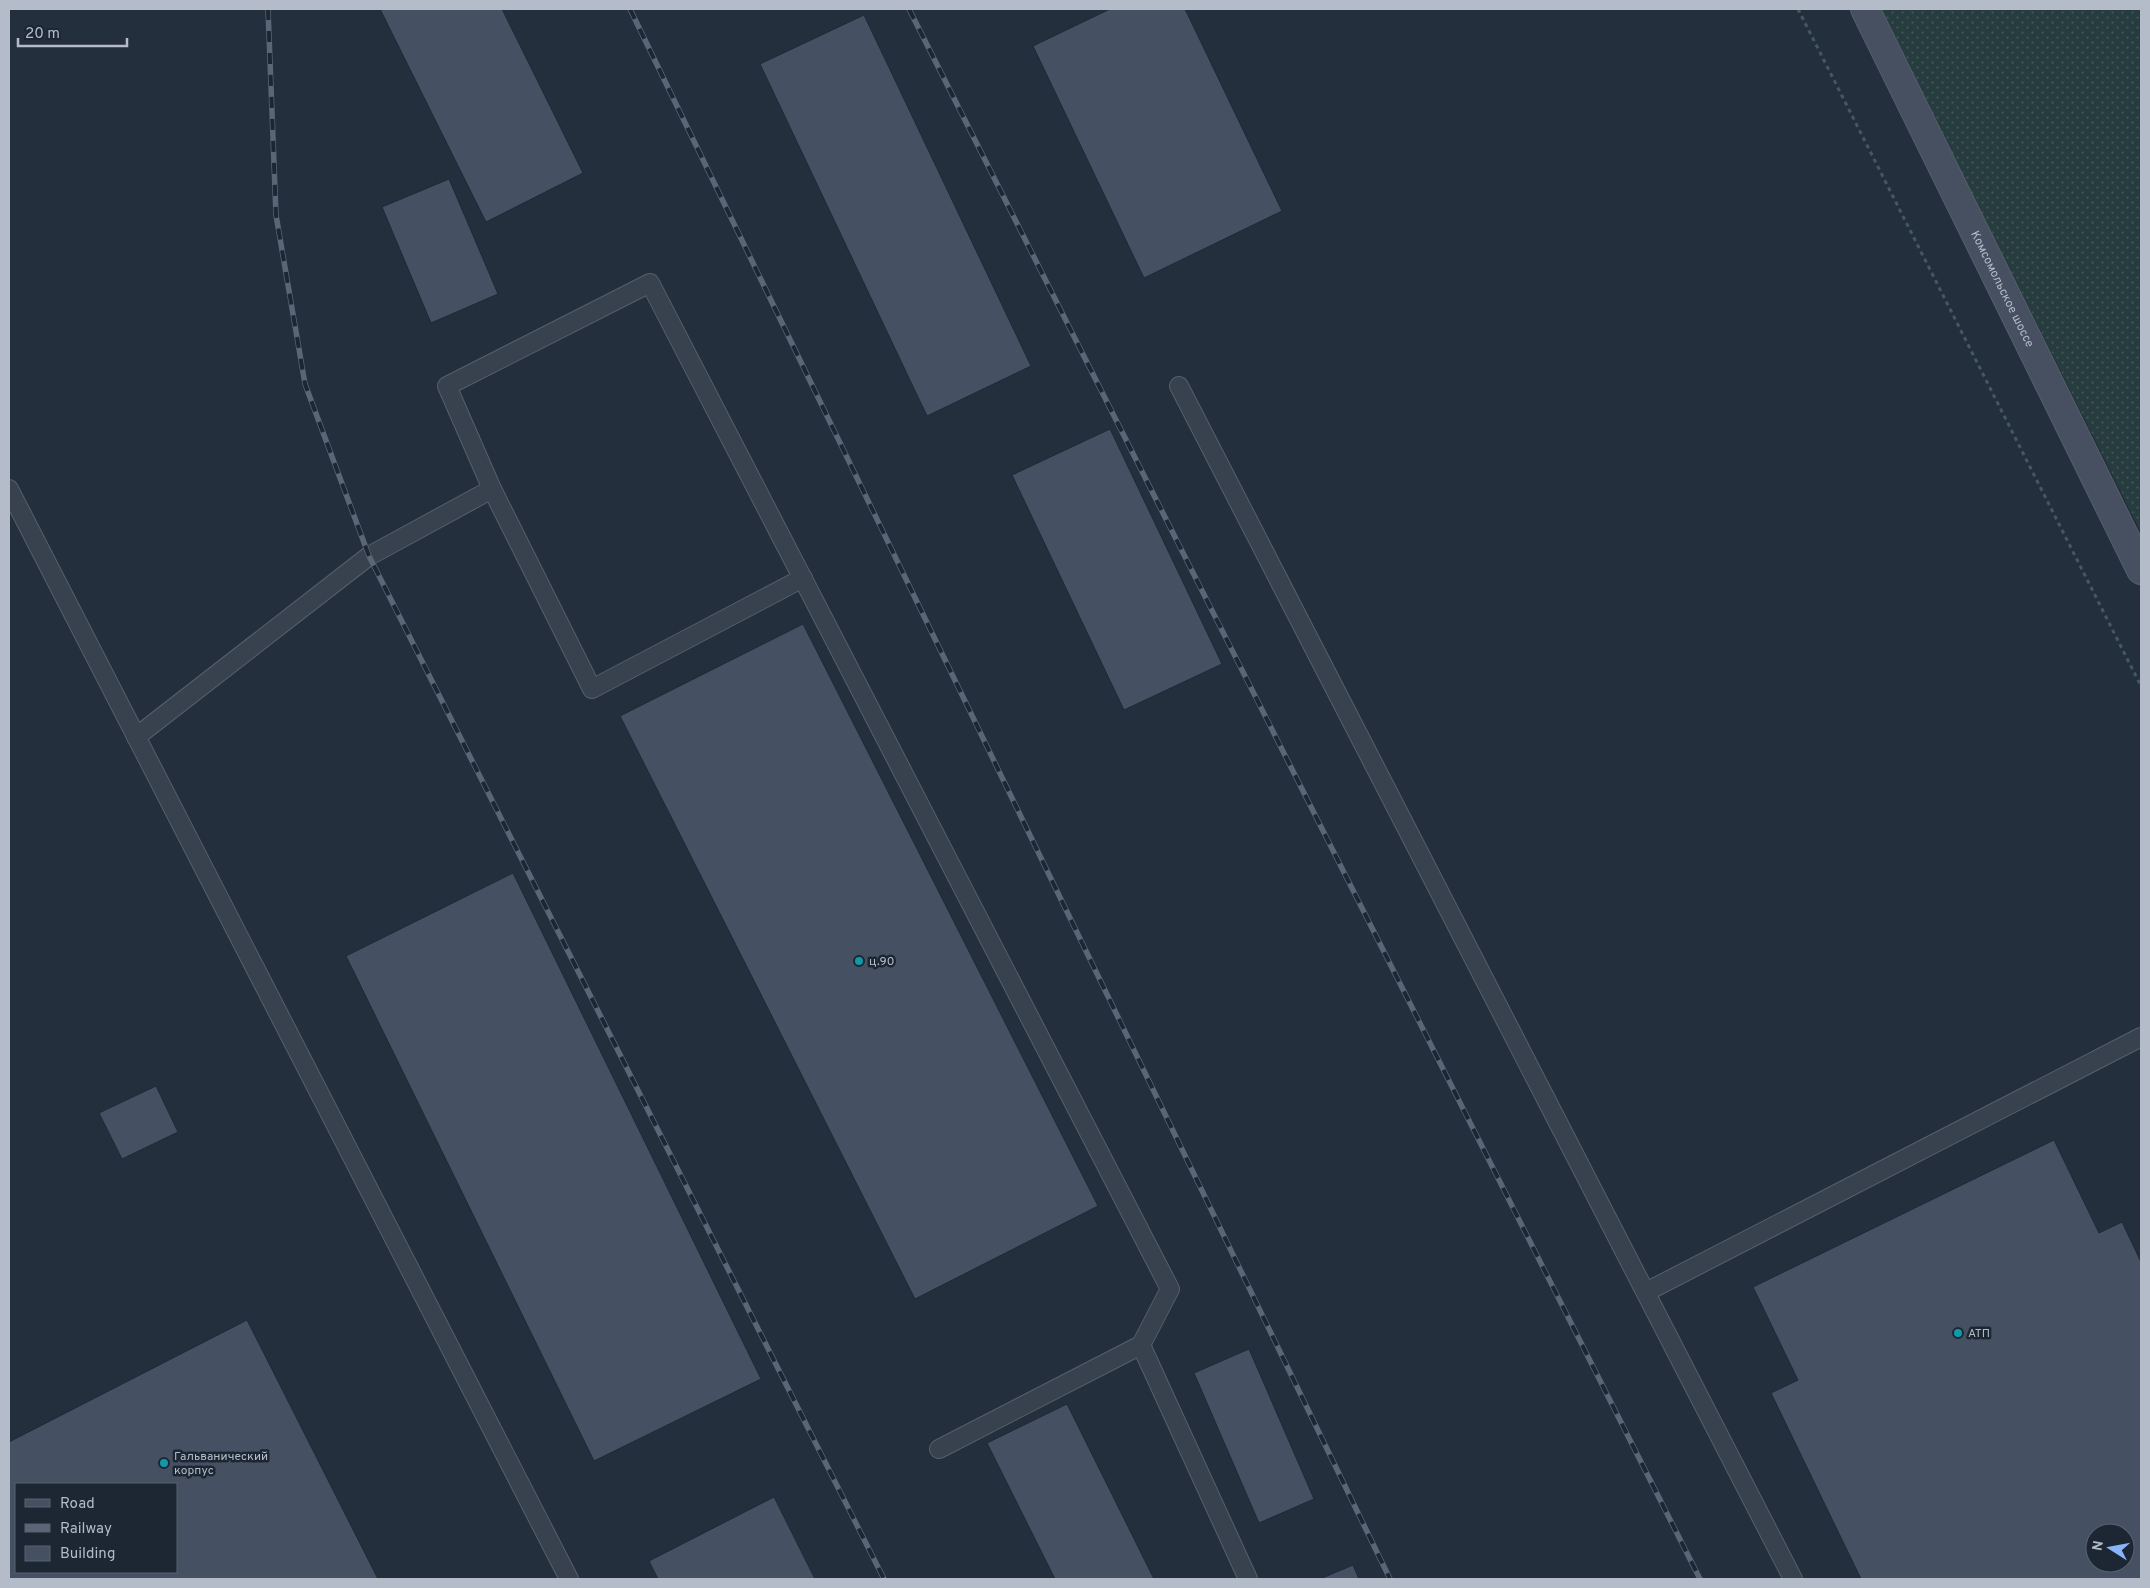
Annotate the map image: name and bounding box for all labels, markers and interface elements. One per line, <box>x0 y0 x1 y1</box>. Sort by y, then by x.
scale bar <box>18 15 126 47</box>
text: 20 m <box>25 25 60 44</box>
street label: Комсомольское шоссе <box>1966 228 2037 350</box>
place label: ц.90 <box>869 954 894 970</box>
marker: ц.90 <box>853 955 865 967</box>
place label: АТП <box>1968 1326 1990 1342</box>
marker: АТП <box>1952 1327 1964 1339</box>
place label: Гальванический корпус <box>174 1449 268 1479</box>
marker: Гальванический корпус <box>158 1457 170 1469</box>
legend <box>15 1483 178 1573</box>
text: Road <box>60 1495 95 1514</box>
text: Railway <box>60 1520 112 1539</box>
north arrow <box>2085 1523 2135 1573</box>
text: N <box>2089 1539 2108 1552</box>
text: Building <box>60 1545 115 1564</box>

